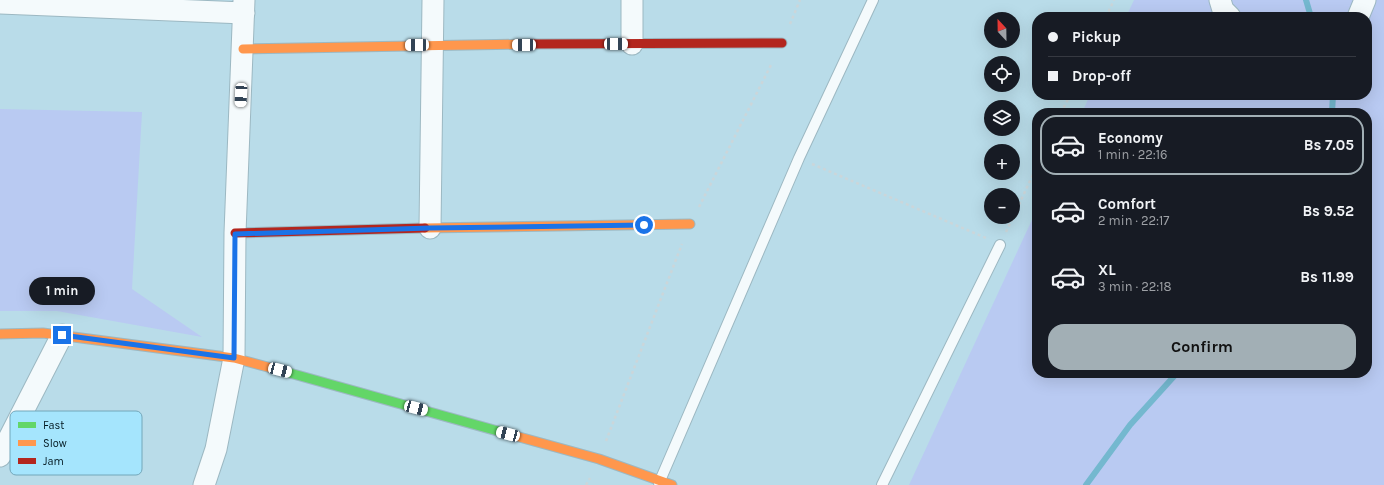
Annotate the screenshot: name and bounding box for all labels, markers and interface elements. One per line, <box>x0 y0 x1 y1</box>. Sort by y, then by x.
north arrow <box>984 12 1020 48</box>
map controls <box>984 12 1020 224</box>
text: Pickup <box>1072 28 1121 46</box>
car <box>604 38 628 50</box>
car <box>405 39 429 51</box>
car <box>512 39 536 51</box>
button: locate <box>984 56 1020 92</box>
text: Drop-off <box>1072 67 1131 85</box>
car <box>234 83 248 107</box>
button: layers <box>984 100 1020 136</box>
icon: car <box>1050 127 1086 163</box>
text: Economy <box>1098 129 1163 147</box>
text: Bs 7.05 <box>1304 136 1354 154</box>
button: + <box>984 144 1020 180</box>
text: 1 min · 22:16 <box>1098 147 1168 162</box>
button: − <box>984 188 1020 224</box>
icon: car <box>1050 193 1086 229</box>
text: Comfort <box>1098 195 1156 213</box>
text: Bs 9.52 <box>1302 202 1354 220</box>
text: 2 min · 22:17 <box>1098 213 1169 228</box>
route start <box>635 216 653 234</box>
icon: car <box>1050 259 1086 295</box>
text: XL <box>1098 261 1116 279</box>
text: Bs 11.99 <box>1300 268 1354 286</box>
callout: 1 min <box>29 277 95 305</box>
text: 3 min · 22:18 <box>1098 279 1172 294</box>
text: 1 min <box>46 283 78 298</box>
button: Confirm <box>1048 324 1356 370</box>
route end <box>53 326 71 344</box>
car <box>267 361 293 379</box>
car <box>403 399 429 417</box>
legend <box>10 411 142 475</box>
text: Fast <box>43 419 64 432</box>
car <box>495 425 521 443</box>
text: Slow <box>43 437 67 450</box>
text: Jam <box>43 455 64 468</box>

